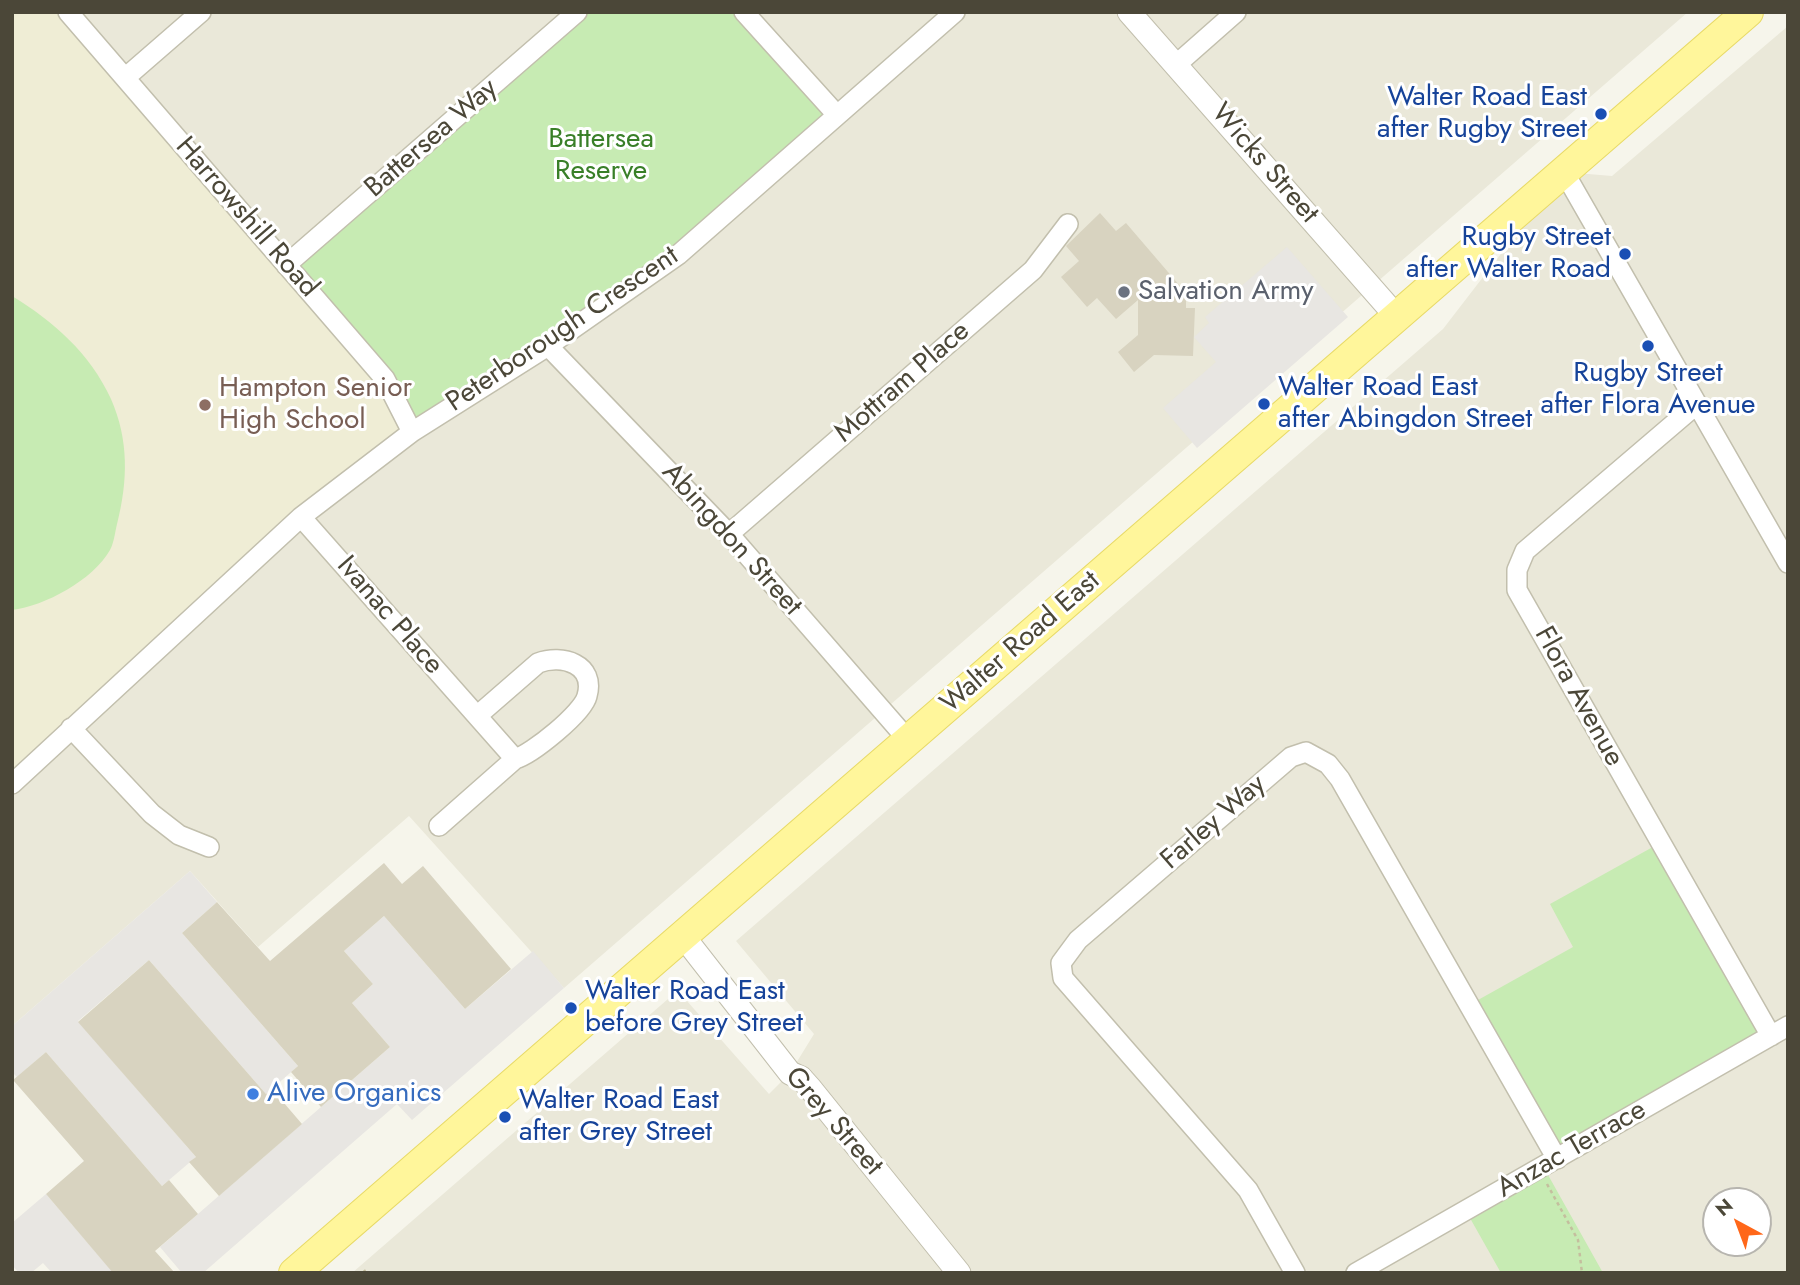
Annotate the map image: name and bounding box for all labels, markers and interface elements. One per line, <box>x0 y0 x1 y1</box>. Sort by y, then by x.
street label: Battersea Way <box>359 72 505 206</box>
place label: Walter Road East after Rugby Street <box>1377 81 1587 147</box>
street label: Wicks Street <box>1203 97 1325 231</box>
marker: Walter Road East after Rugby Street <box>1593 106 1609 122</box>
park label: Battersea Reserve <box>548 123 654 189</box>
street label: Harrowshill Road <box>167 131 325 305</box>
place label: Rugby Street after Walter Road <box>1406 221 1611 287</box>
street label: Peterborough Crescent <box>441 240 685 420</box>
marker: Rugby Street after Walter Road <box>1617 246 1633 262</box>
place label: Salvation Army <box>1138 275 1314 309</box>
marker: Salvation Army <box>1116 284 1132 300</box>
street label: Mottram Place <box>829 315 977 451</box>
marker: Rugby Street after Flora Avenue <box>1640 338 1656 354</box>
place label: Rugby Street after Flora Avenue <box>1540 357 1756 423</box>
place label: Walter Road East after Abingdon Street <box>1278 371 1532 437</box>
place label: Hampton Senior High School <box>219 372 412 438</box>
marker: Walter Road East after Abingdon Street <box>1256 396 1272 412</box>
marker: Hampton Senior High School <box>197 397 213 413</box>
street label: Abingdon Street <box>654 457 808 623</box>
street label: Ivanac Place <box>329 550 449 682</box>
street label: Walter Road East <box>935 565 1107 721</box>
street label: Flora Avenue <box>1526 621 1630 773</box>
street label: Farley Way <box>1155 768 1273 878</box>
place label: Walter Road East before Grey Street <box>585 975 803 1041</box>
marker: Walter Road East before Grey Street <box>563 1000 579 1016</box>
street label: Grey Street <box>777 1061 889 1183</box>
place label: Alive Organics <box>267 1077 441 1111</box>
place label: Walter Road East after Grey Street <box>519 1084 719 1150</box>
marker: Alive Organics <box>245 1086 261 1102</box>
street label: Anzac Terrace <box>1492 1094 1652 1206</box>
marker: Walter Road East after Grey Street <box>497 1109 513 1125</box>
north arrow <box>1702 1187 1772 1257</box>
text: N <box>1710 1192 1739 1222</box>

